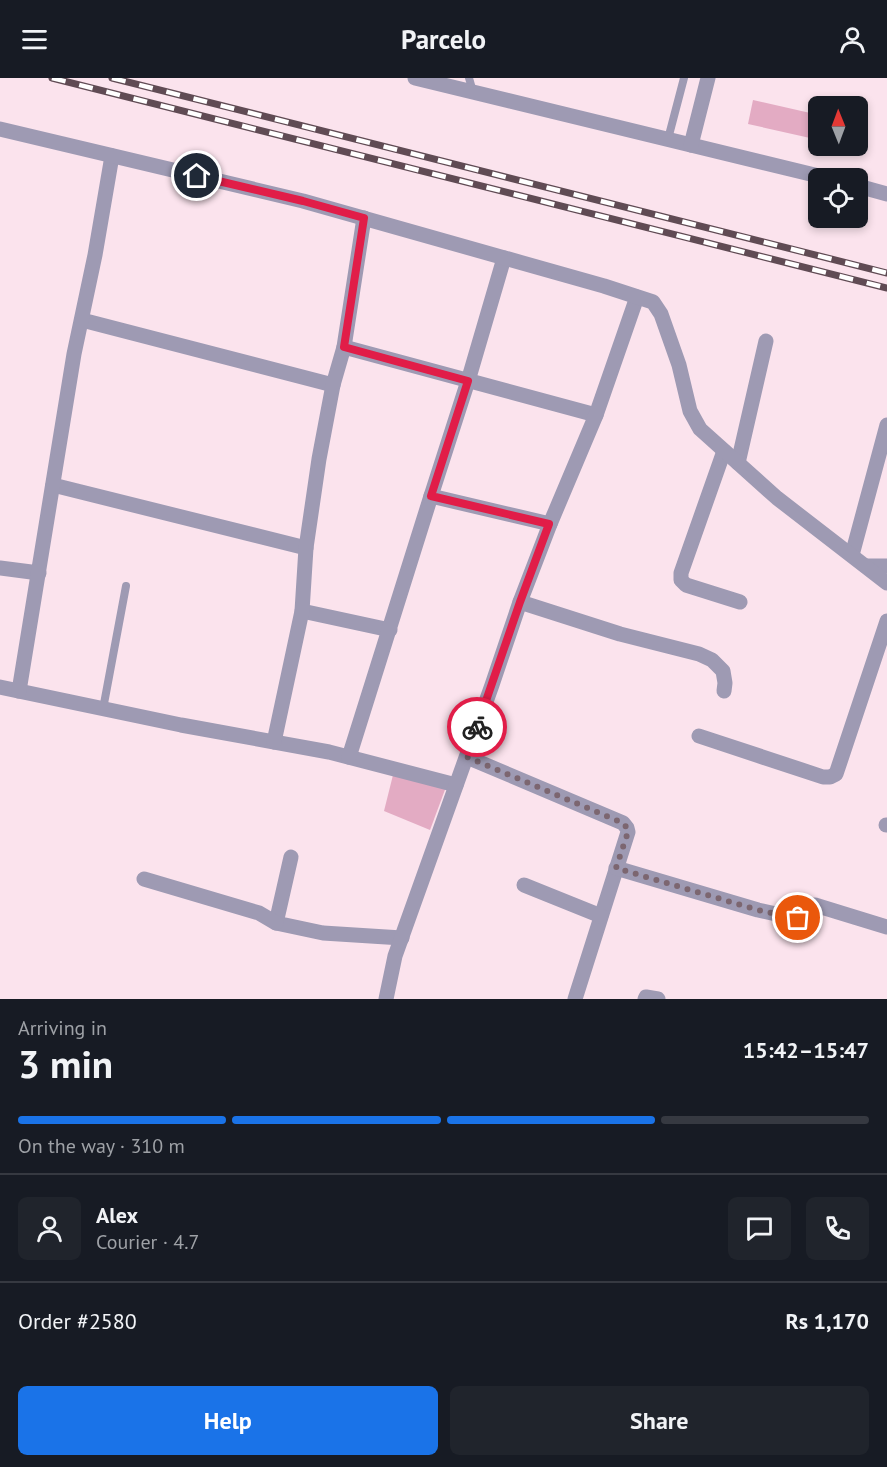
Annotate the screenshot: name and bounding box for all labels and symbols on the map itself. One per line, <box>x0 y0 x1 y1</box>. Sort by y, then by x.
north arrow <box>808 96 868 156</box>
pin <box>171 150 222 201</box>
courier <box>447 697 507 757</box>
pin <box>772 892 823 943</box>

